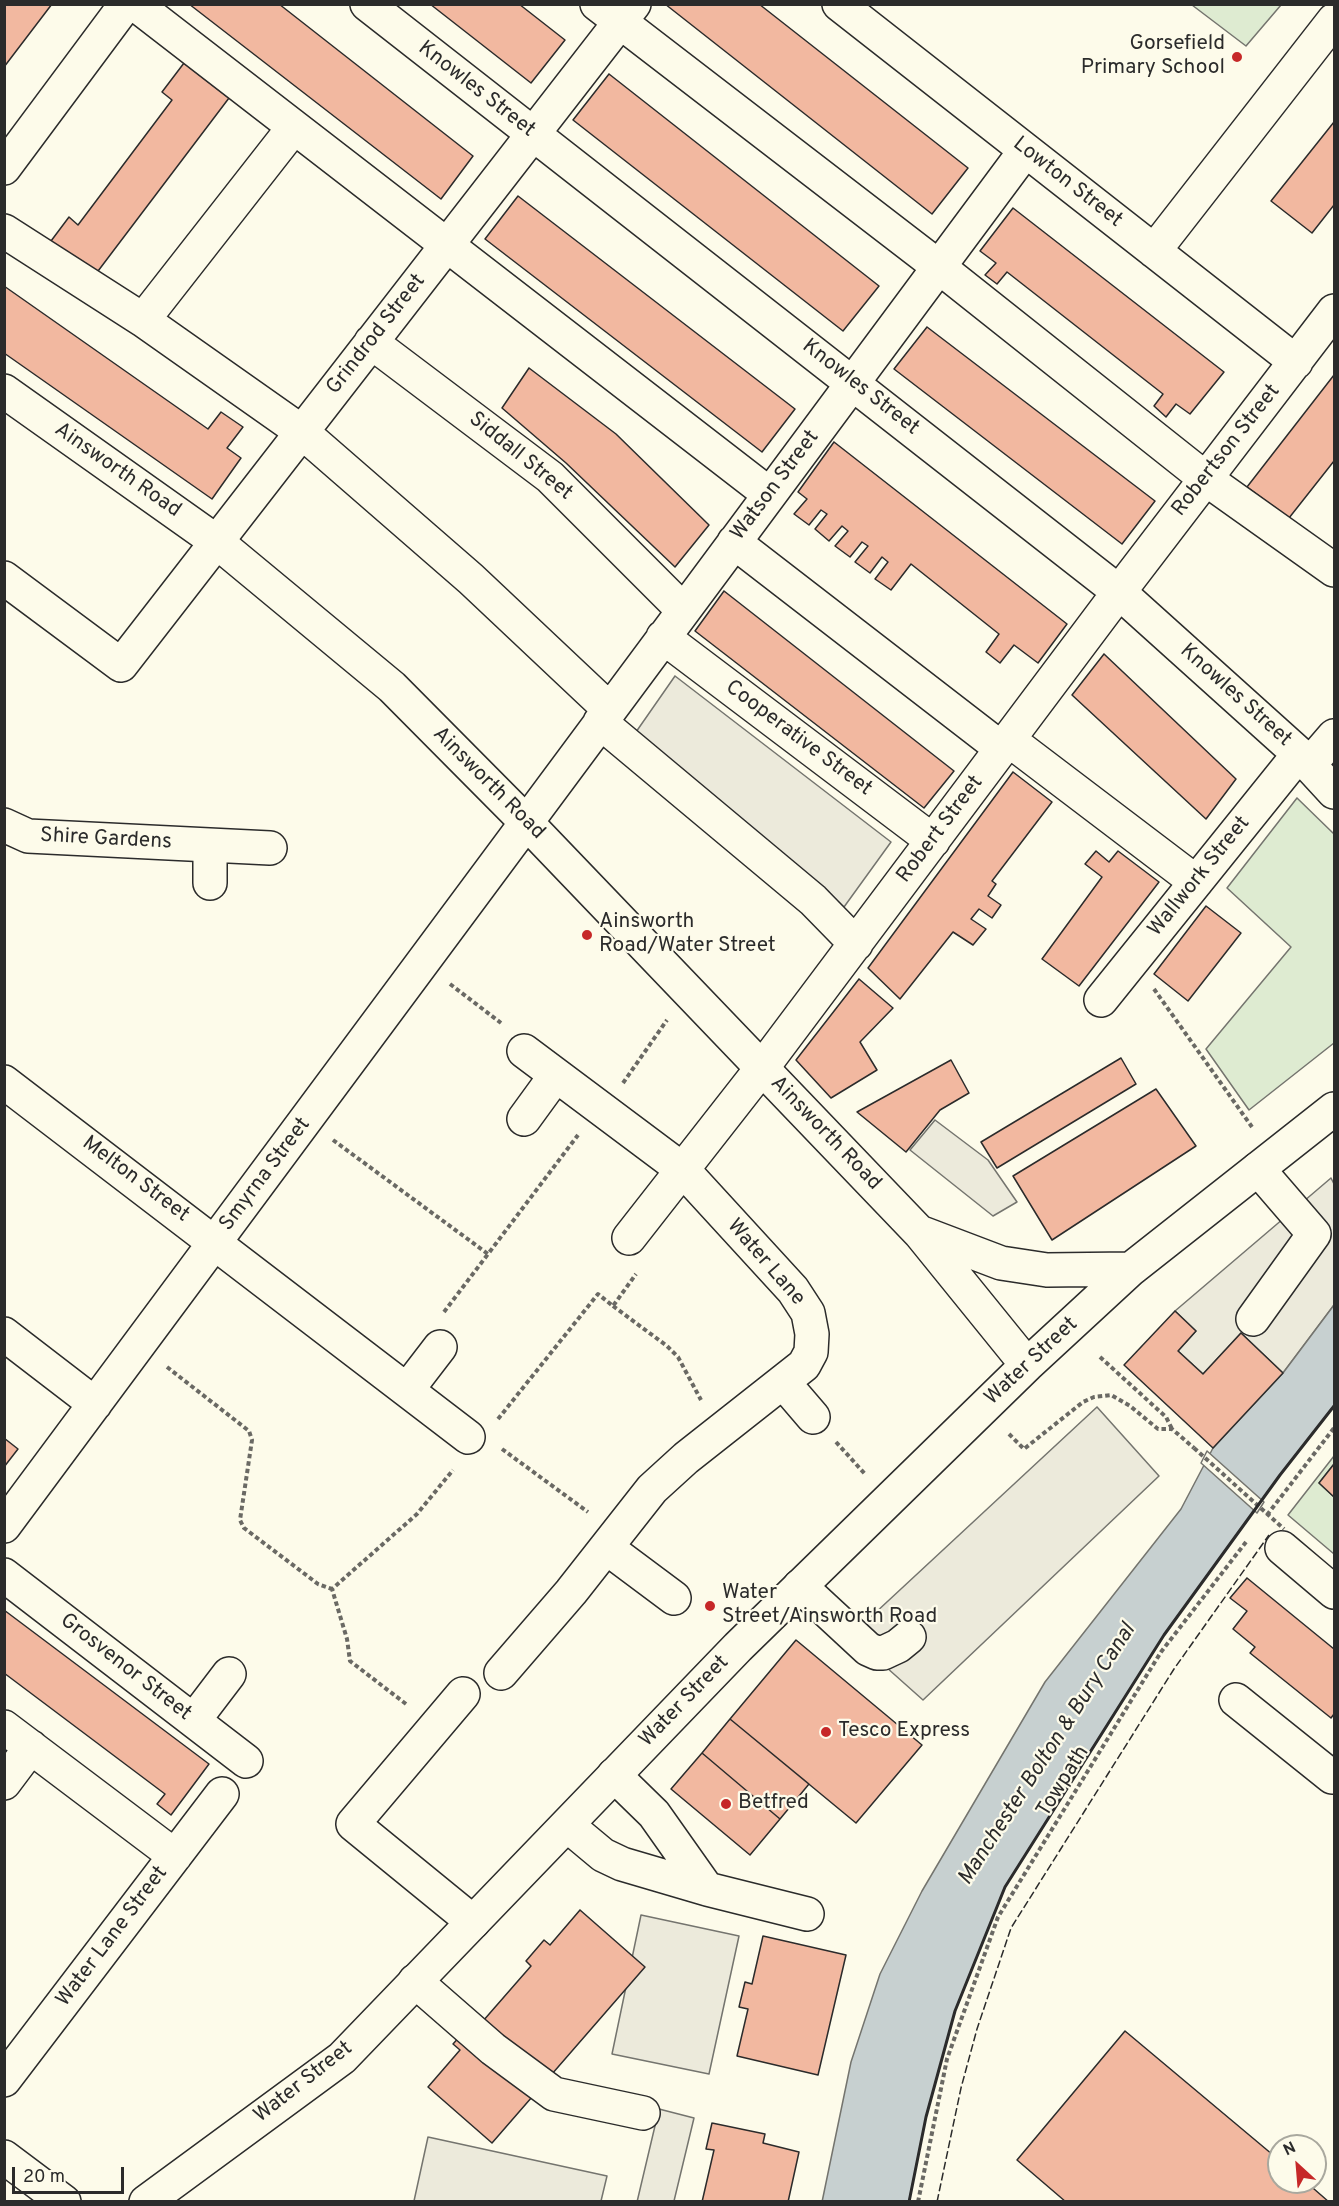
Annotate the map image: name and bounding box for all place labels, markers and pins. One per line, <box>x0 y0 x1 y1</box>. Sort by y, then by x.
place label: Gorsefield Primary School <box>1081 32 1225 82</box>
marker: Gorsefield Primary School <box>1230 50 1244 64</box>
place label: Ainsworth Road/Water Street <box>599 910 776 960</box>
marker: Ainsworth Road/Water Street <box>580 928 594 942</box>
place label: Water Street/Ainsworth Road <box>722 1581 937 1631</box>
marker: Water Street/Ainsworth Road <box>703 1599 717 1613</box>
place label: Tesco Express <box>838 1719 970 1745</box>
marker: Tesco Express <box>819 1725 833 1739</box>
place label: Betfred <box>738 1791 809 1817</box>
marker: Betfred <box>719 1797 733 1811</box>

